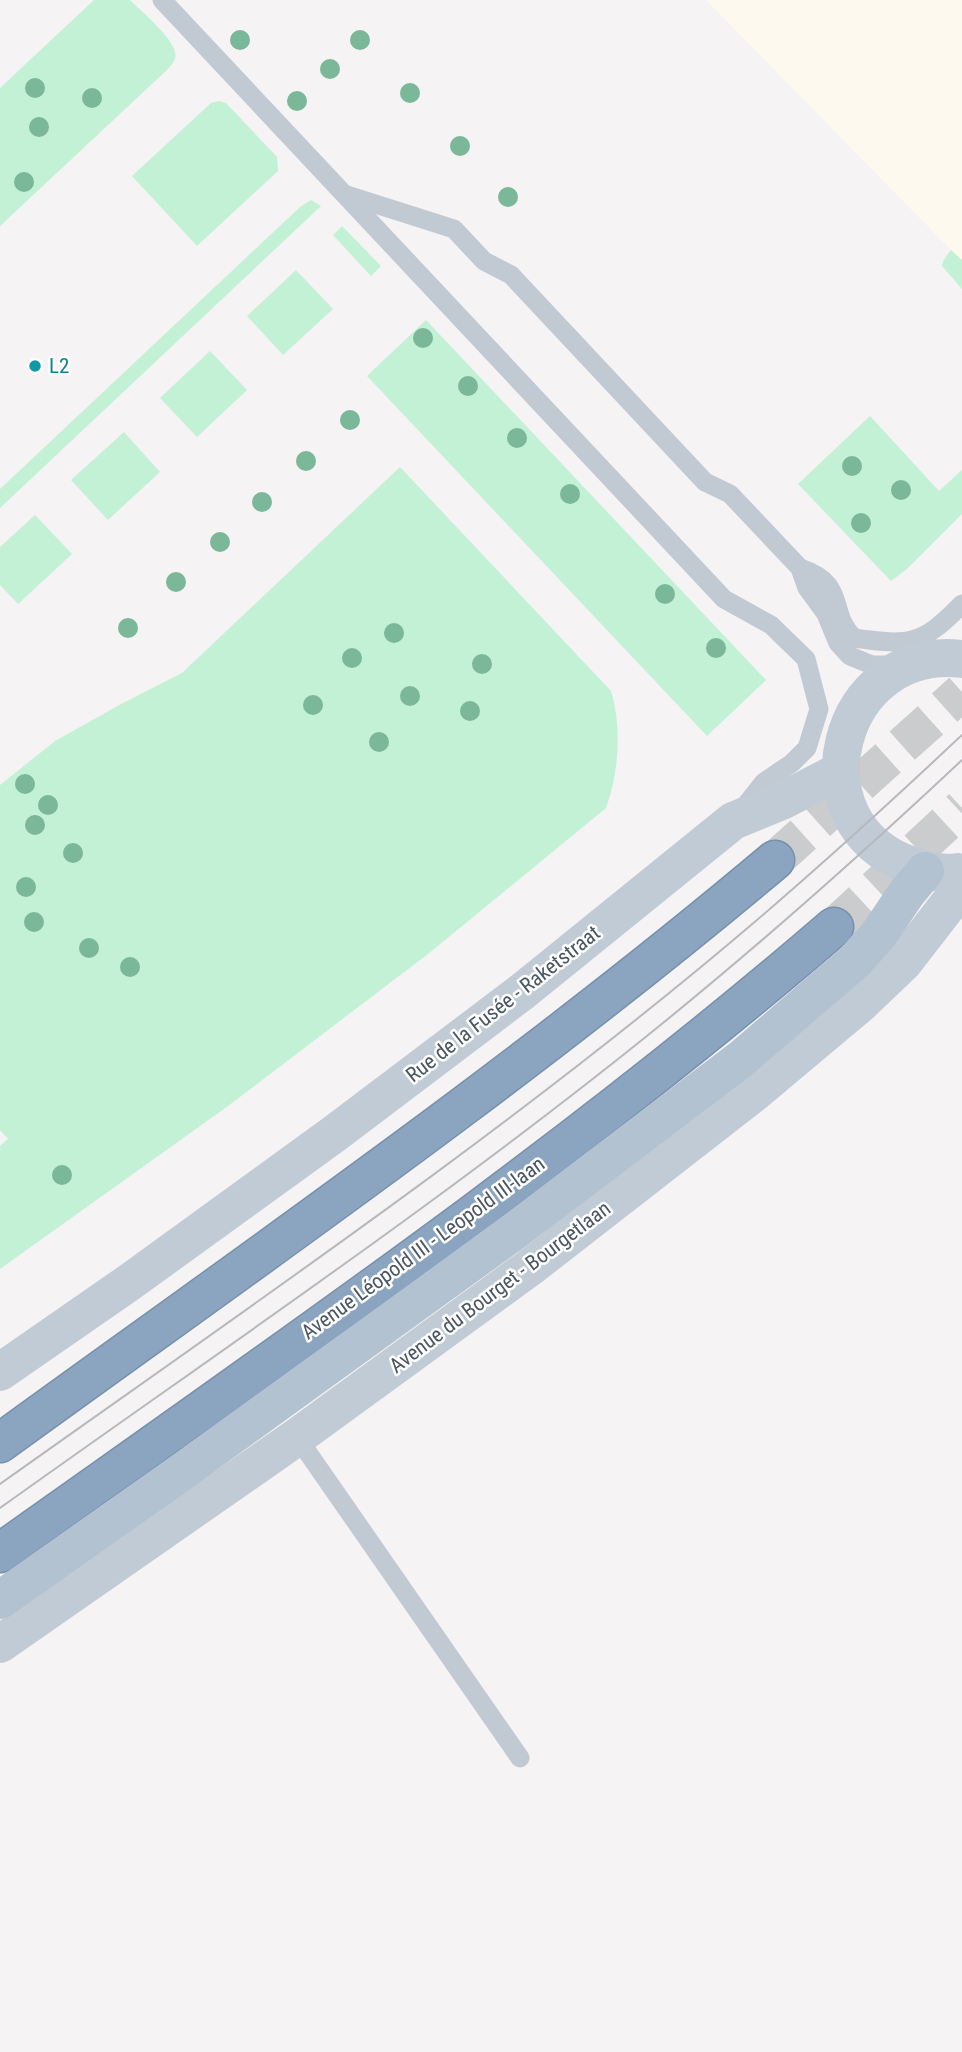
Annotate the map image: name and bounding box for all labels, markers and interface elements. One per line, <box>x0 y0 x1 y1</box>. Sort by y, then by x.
place label: L2 <box>49 354 69 378</box>
marker: L2 <box>27 358 43 374</box>
street label: Rue de la Fusée - Raketstraat <box>401 921 605 1087</box>
street label: Avenue Léopold III - Leopold III-laan <box>297 1152 549 1344</box>
street label: Avenue du Bourget - Bourgetlaan <box>385 1196 615 1378</box>

